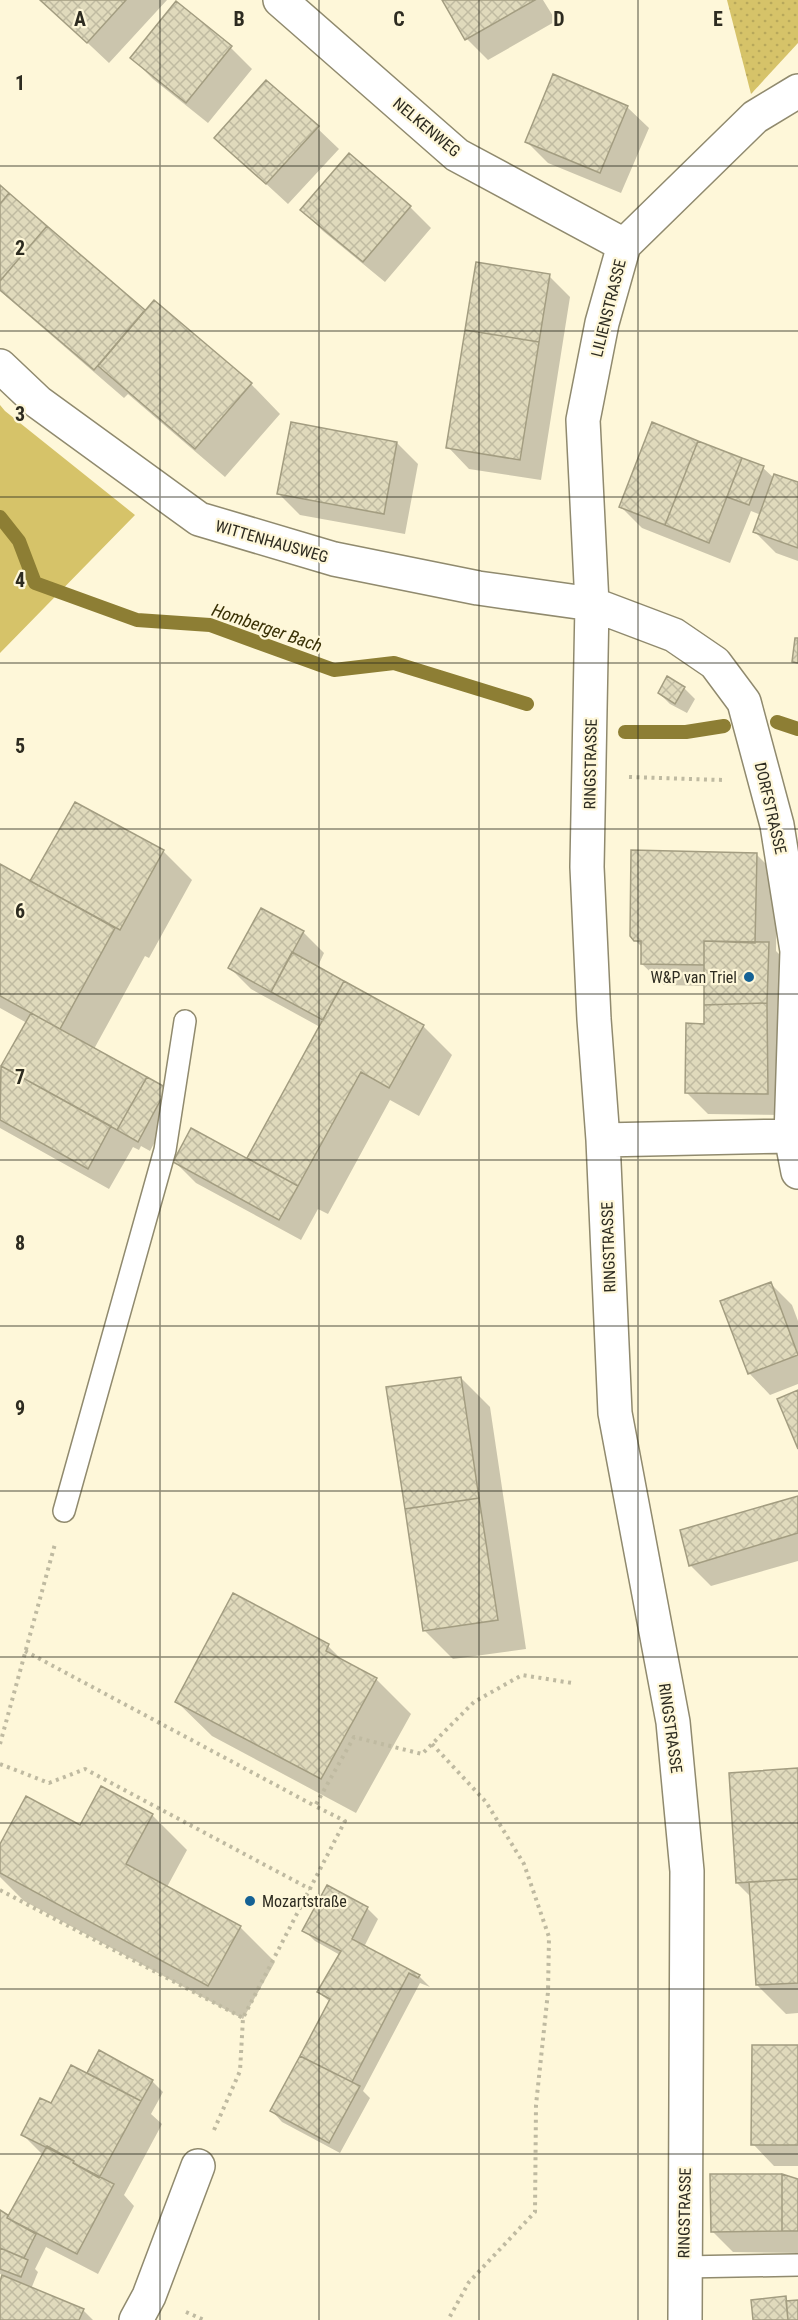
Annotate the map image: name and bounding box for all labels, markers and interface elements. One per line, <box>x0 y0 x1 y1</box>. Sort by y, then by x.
text: A <box>74 7 86 31</box>
text: B <box>233 7 245 31</box>
text: C <box>393 7 405 31</box>
text: D <box>553 7 565 31</box>
text: E <box>713 7 723 31</box>
text: 1 <box>15 71 25 95</box>
street label: NELKENWEG <box>389 94 464 161</box>
text: 2 <box>15 236 25 260</box>
street label: LILIENSTRASSE <box>587 257 630 359</box>
text: 3 <box>15 402 25 426</box>
street label: WITTENHAUSWEG <box>213 516 331 567</box>
text: 4 <box>15 568 25 592</box>
water label: Homberger Bach <box>209 599 325 656</box>
street label: RINGSTRASSE <box>580 718 601 810</box>
text: 5 <box>15 734 25 758</box>
street label: DORFSTRASSE <box>751 760 790 856</box>
text: 6 <box>15 899 25 923</box>
place label: W&P van Triel <box>651 968 737 987</box>
marker: W&P van Triel <box>742 970 756 984</box>
text: 7 <box>15 1065 25 1089</box>
street label: RINGSTRASSE <box>597 1201 620 1293</box>
text: 8 <box>15 1231 25 1255</box>
text: 9 <box>15 1396 25 1420</box>
street label: RINGSTRASSE <box>655 1682 686 1774</box>
place label: Mozartstraße <box>262 1892 347 1911</box>
marker: Mozartstraße <box>243 1894 257 1908</box>
street label: RINGSTRASSE <box>674 2167 695 2259</box>

